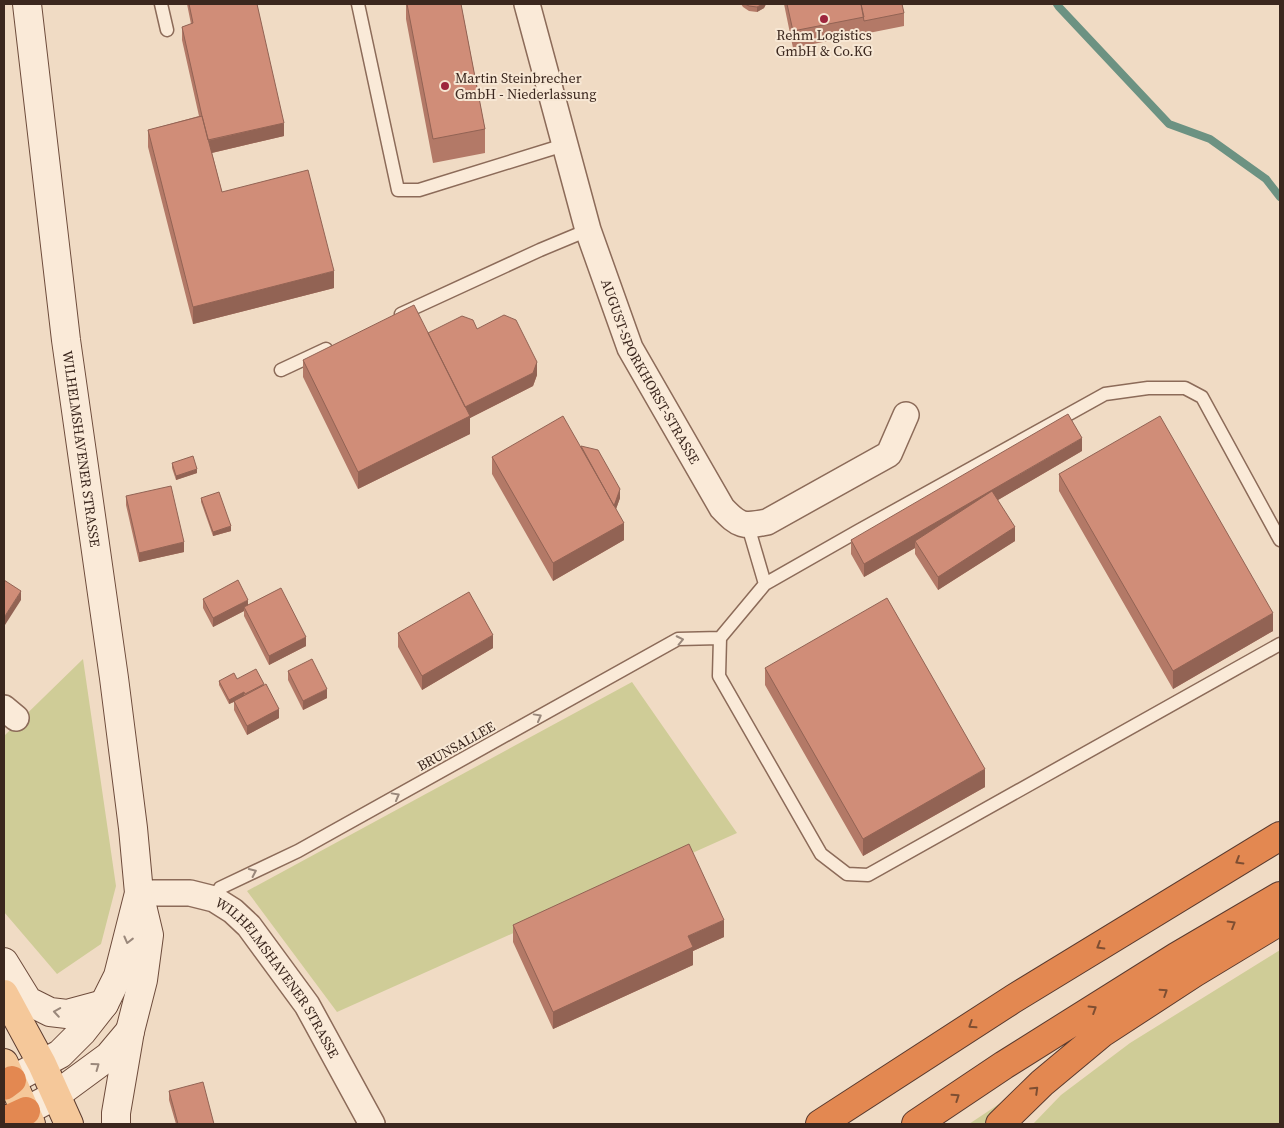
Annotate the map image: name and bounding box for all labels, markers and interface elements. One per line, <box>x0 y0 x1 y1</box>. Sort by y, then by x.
marker: Rehm Logistics GmbH & Co.KG <box>818 13 830 25</box>
place label: Rehm Logistics GmbH & Co.KG <box>776 25 873 61</box>
place label: Martin Steinbrecher GmbH - Niederlassung <box>455 68 597 104</box>
marker: Martin Steinbrecher GmbH - Niederlassung <box>439 80 451 92</box>
street label: AUGUST-SPORKHORST-STRASSE <box>596 276 705 468</box>
street label: WILHELMSHAVENER STRASSE <box>58 349 105 548</box>
one-way arrow <box>676 635 685 646</box>
one-way arrow <box>533 713 542 723</box>
street label: BRUNSALLEE <box>413 716 499 776</box>
one-way arrow <box>391 793 400 803</box>
one-way arrow <box>1235 855 1244 865</box>
one-way arrow <box>247 869 256 879</box>
street label: WILHELMSHAVENER STRASSE <box>211 892 344 1062</box>
one-way arrow <box>1226 921 1235 931</box>
one-way arrow <box>123 936 134 945</box>
one-way arrow <box>1096 939 1105 949</box>
one-way arrow <box>1159 989 1168 999</box>
one-way arrow <box>1088 1006 1097 1015</box>
one-way arrow <box>52 1008 61 1018</box>
one-way arrow <box>968 1019 977 1029</box>
one-way arrow <box>90 1063 99 1072</box>
one-way arrow <box>1029 1087 1038 1096</box>
one-way arrow <box>951 1094 960 1103</box>

